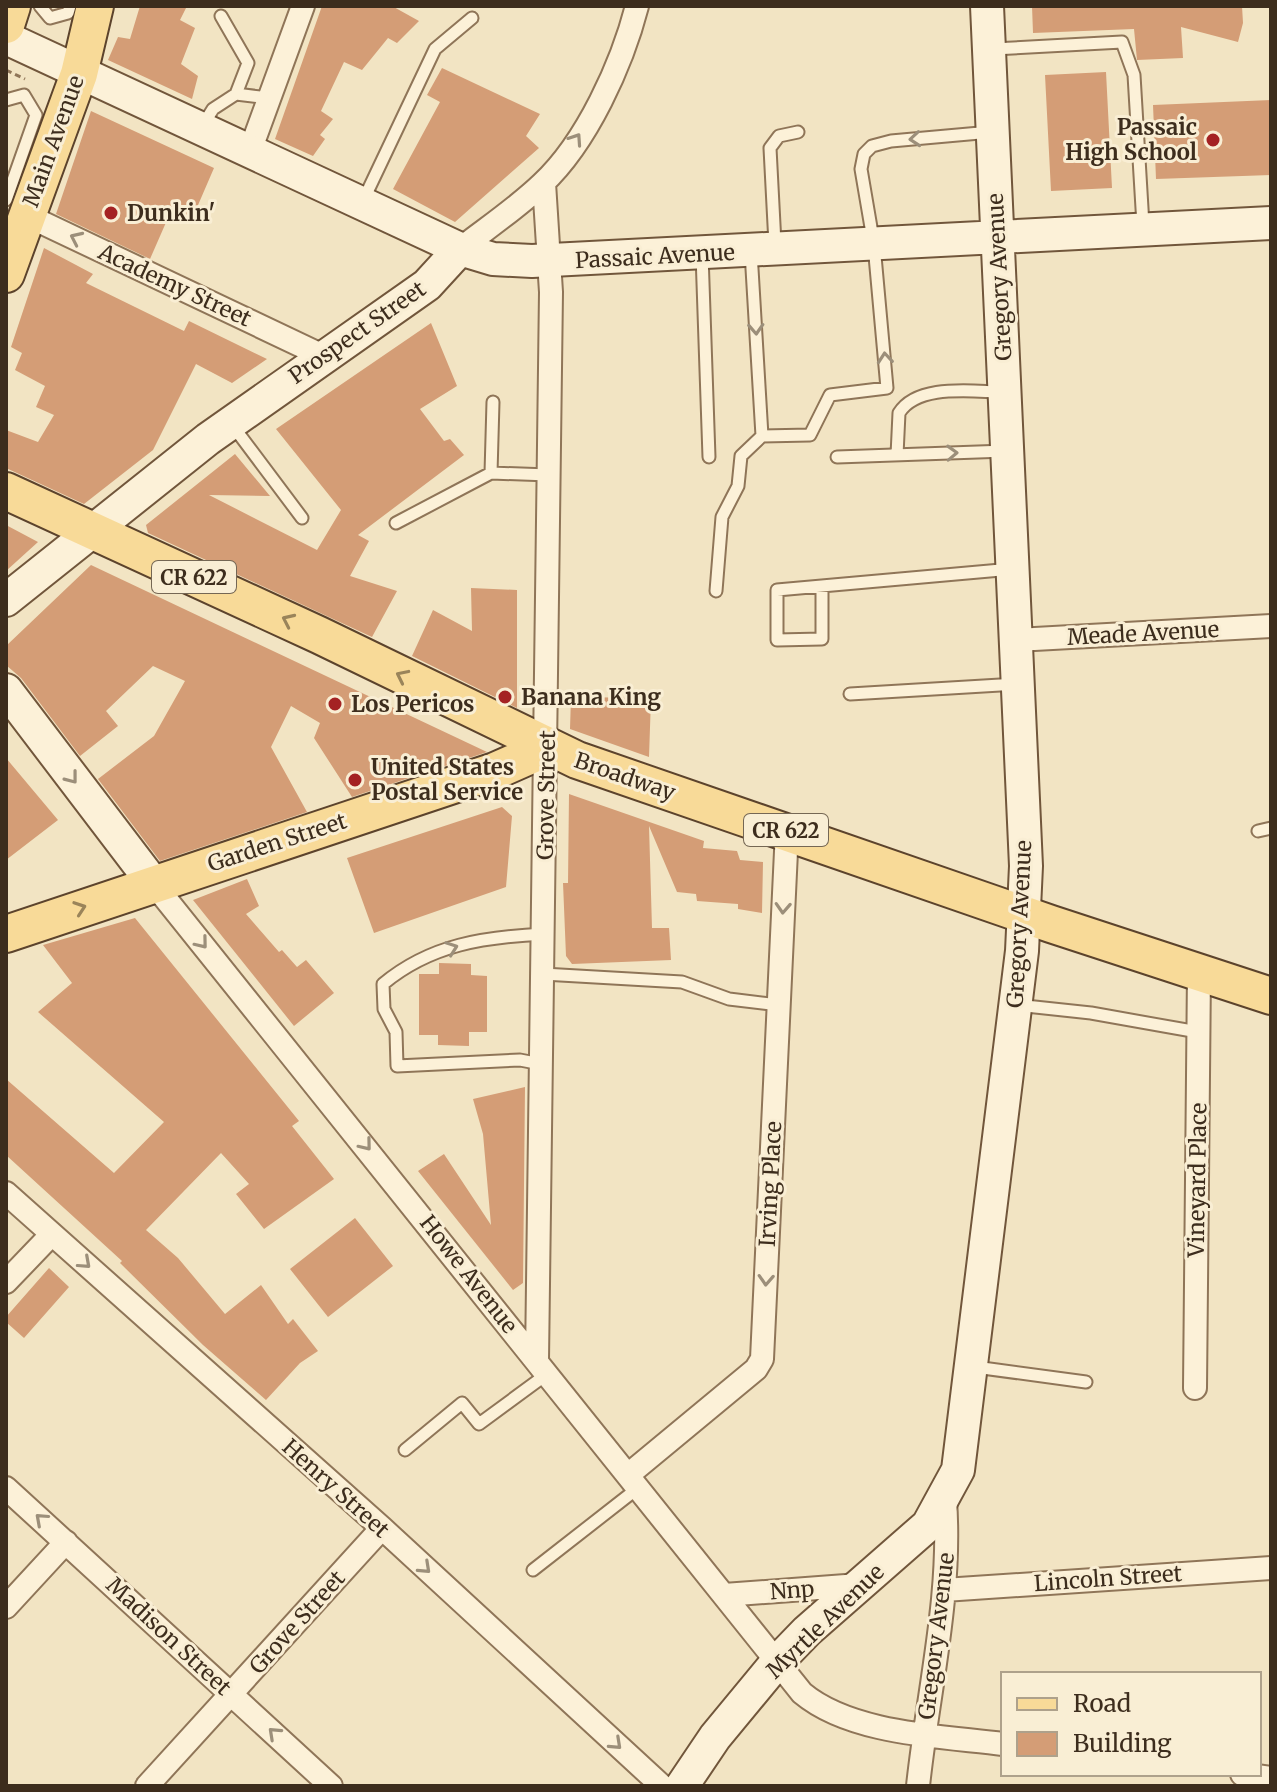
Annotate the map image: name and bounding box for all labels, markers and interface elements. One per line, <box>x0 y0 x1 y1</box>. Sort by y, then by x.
street label: Main Avenue <box>16 71 90 211</box>
place label: Passaic High School <box>1065 113 1197 166</box>
one-way arrow <box>908 130 921 147</box>
marker: Passaic High School <box>1204 131 1222 149</box>
one-way arrow <box>566 133 581 147</box>
street label: Gregory Avenue <box>981 192 1017 362</box>
place label: Dunkin' <box>127 199 215 227</box>
marker: Dunkin' <box>102 204 120 222</box>
one-way arrow <box>69 232 84 248</box>
street label: Academy Street <box>93 237 256 333</box>
street label: Passaic Avenue <box>574 238 736 274</box>
street label: Prospect Street <box>283 274 431 390</box>
one-way arrow <box>747 323 764 336</box>
one-way arrow <box>876 351 893 364</box>
one-way arrow <box>946 445 959 462</box>
road number: CR 622 <box>152 561 236 593</box>
one-way arrow <box>281 614 296 630</box>
street label: Meade Avenue <box>1066 615 1220 651</box>
one-way arrow <box>396 670 411 686</box>
place label: Banana King <box>521 683 661 711</box>
marker: Banana King <box>496 688 514 706</box>
place label: Los Pericos <box>351 690 474 718</box>
marker: Los Pericos <box>326 695 344 713</box>
street label: Grove Street <box>531 730 561 860</box>
street label: Broadway <box>571 746 679 806</box>
place label: United States Postal Service <box>371 753 523 806</box>
one-way arrow <box>63 769 77 784</box>
marker: United States Postal Service <box>346 771 364 789</box>
street label: Garden Street <box>204 806 350 878</box>
road number: CR 622 <box>744 814 828 846</box>
street label: Gregory Avenue <box>1001 839 1037 1009</box>
one-way arrow <box>72 902 86 918</box>
one-way arrow <box>775 902 792 915</box>
one-way arrow <box>193 934 207 949</box>
one-way arrow <box>444 941 458 957</box>
street label: Vineyard Place <box>1182 1102 1212 1259</box>
street label: Irving Place <box>753 1120 787 1248</box>
one-way arrow <box>357 1136 371 1151</box>
street label: Howe Avenue <box>414 1209 524 1339</box>
one-way arrow <box>76 1254 91 1268</box>
one-way arrow <box>758 1274 775 1287</box>
street label: Henry Street <box>277 1433 396 1544</box>
one-way arrow <box>35 1514 50 1529</box>
street label: Gregory Avenue <box>912 1551 960 1721</box>
one-way arrow <box>415 1558 430 1573</box>
street label: Myrtle Avenue <box>760 1558 890 1684</box>
street label: Lincoln Street <box>1033 1559 1183 1597</box>
street label: Grove Street <box>243 1564 351 1680</box>
street label: Madison Street <box>101 1571 238 1701</box>
street label: Nnp <box>769 1574 815 1606</box>
legend <box>1001 1672 1261 1776</box>
text: Road <box>1073 1688 1131 1719</box>
one-way arrow <box>268 1728 283 1742</box>
text: Building <box>1073 1728 1172 1759</box>
one-way arrow <box>607 1734 621 1749</box>

